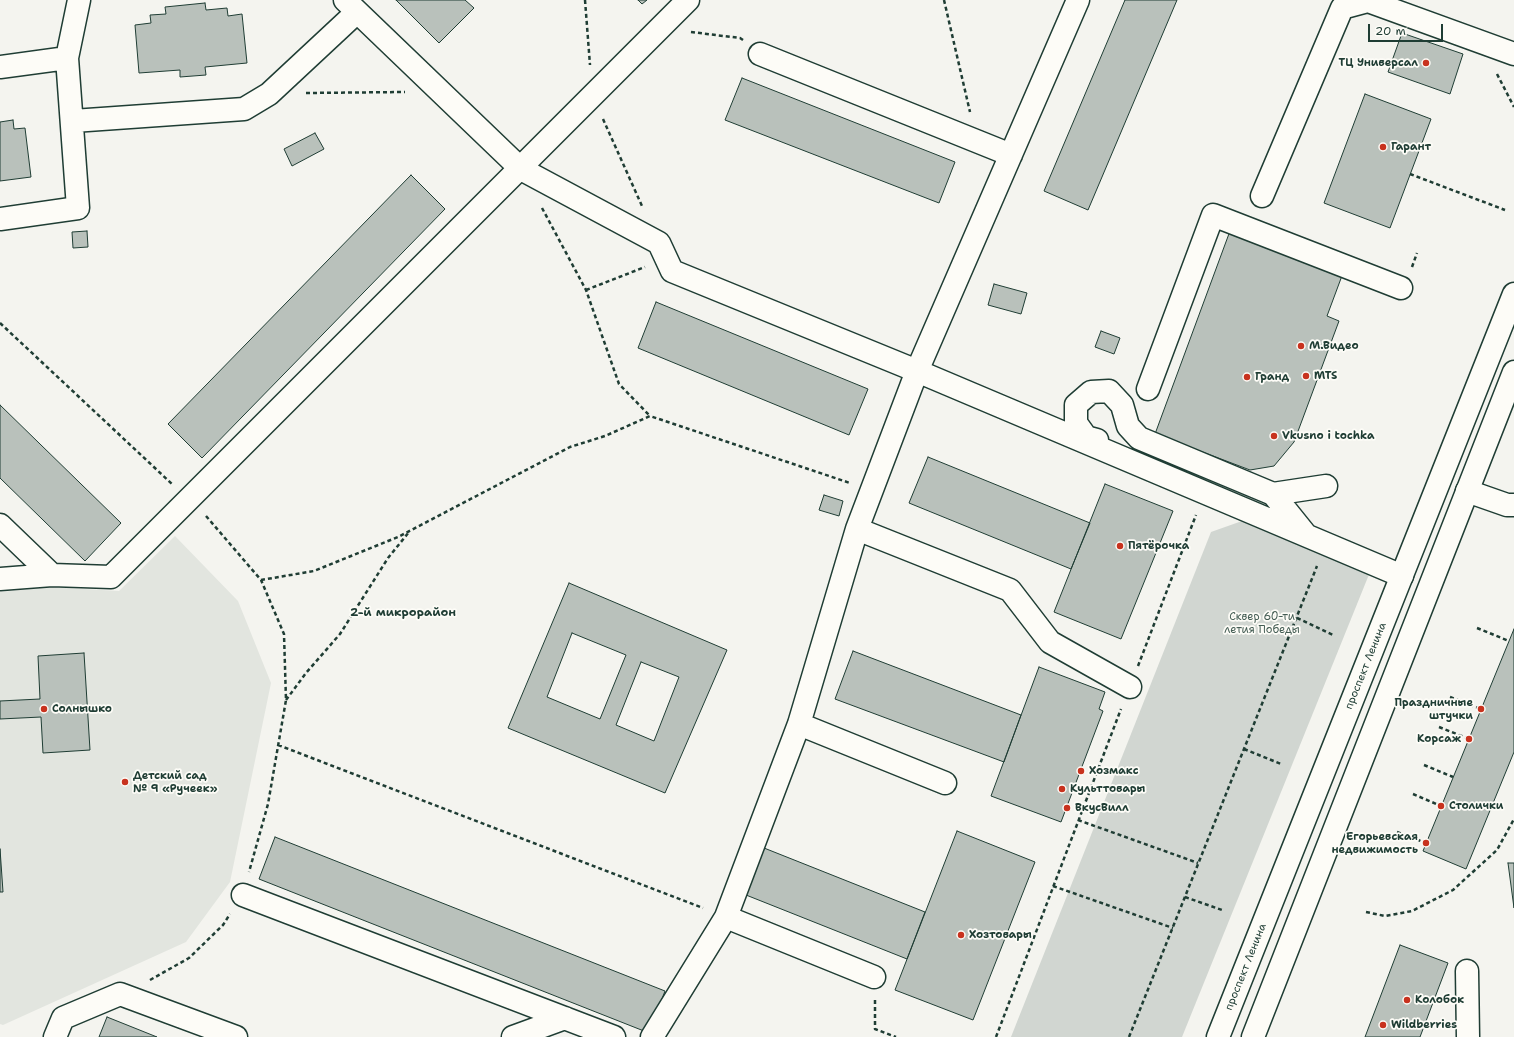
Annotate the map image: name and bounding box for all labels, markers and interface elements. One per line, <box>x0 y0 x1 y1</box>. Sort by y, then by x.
scale bar <box>1370 16 1445 42</box>
text: 20 m <box>1375 23 1406 39</box>
place label: ТЦ Универсал <box>1338 56 1418 70</box>
marker: ТЦ Универсал <box>1421 58 1431 68</box>
place label: Гарант <box>1391 140 1431 154</box>
marker: Гарант <box>1378 142 1388 152</box>
place label: М.Видео <box>1309 339 1359 353</box>
marker: М.Видео <box>1296 341 1306 351</box>
place label: MTS <box>1314 369 1337 383</box>
place label: Гранд <box>1255 370 1289 384</box>
marker: MTS <box>1301 371 1311 381</box>
marker: Гранд <box>1242 372 1252 382</box>
place label: Vkusno i tochka <box>1282 429 1375 443</box>
marker: Vkusno i tochka <box>1269 431 1279 441</box>
place label: Пятёрочка <box>1128 539 1189 553</box>
marker: Пятёрочка <box>1115 541 1125 551</box>
district label: 2-й микрорайон <box>350 606 456 620</box>
park label: Сквер 60-ти летия Победы <box>1224 610 1300 636</box>
street label: проспект Ленина <box>1343 621 1389 711</box>
place label: Праздничные штучки <box>1395 696 1473 722</box>
place label: Солнышко <box>52 702 112 716</box>
marker: Солнышко <box>39 704 49 714</box>
marker: Праздничные штучки <box>1476 704 1486 714</box>
place label: Корсаж <box>1417 732 1461 746</box>
marker: Корсаж <box>1464 734 1474 744</box>
place label: Хозмакс <box>1089 764 1139 778</box>
marker: Хозмакс <box>1076 766 1086 776</box>
place label: Детский сад № 9 «Ручеек» <box>133 769 217 795</box>
marker: Детский сад № 9 «Ручеек» <box>120 777 130 787</box>
place label: Культтовары <box>1070 782 1145 796</box>
marker: Культтовары <box>1057 784 1067 794</box>
place label: Столички <box>1449 799 1503 813</box>
place label: ВкусВилл <box>1075 801 1129 815</box>
marker: Столички <box>1436 801 1446 811</box>
marker: ВкусВилл <box>1062 803 1072 813</box>
place label: Егорьевская недвижимость <box>1331 830 1418 856</box>
marker: Егорьевская недвижимость <box>1421 838 1431 848</box>
street label: проспект Ленина <box>1223 922 1269 1012</box>
place label: Хозтовары <box>969 928 1032 942</box>
marker: Хозтовары <box>956 930 966 940</box>
place label: Колобок <box>1415 993 1464 1007</box>
marker: Колобок <box>1402 995 1412 1005</box>
place label: Wildberries <box>1391 1018 1457 1032</box>
marker: Wildberries <box>1378 1020 1388 1030</box>

